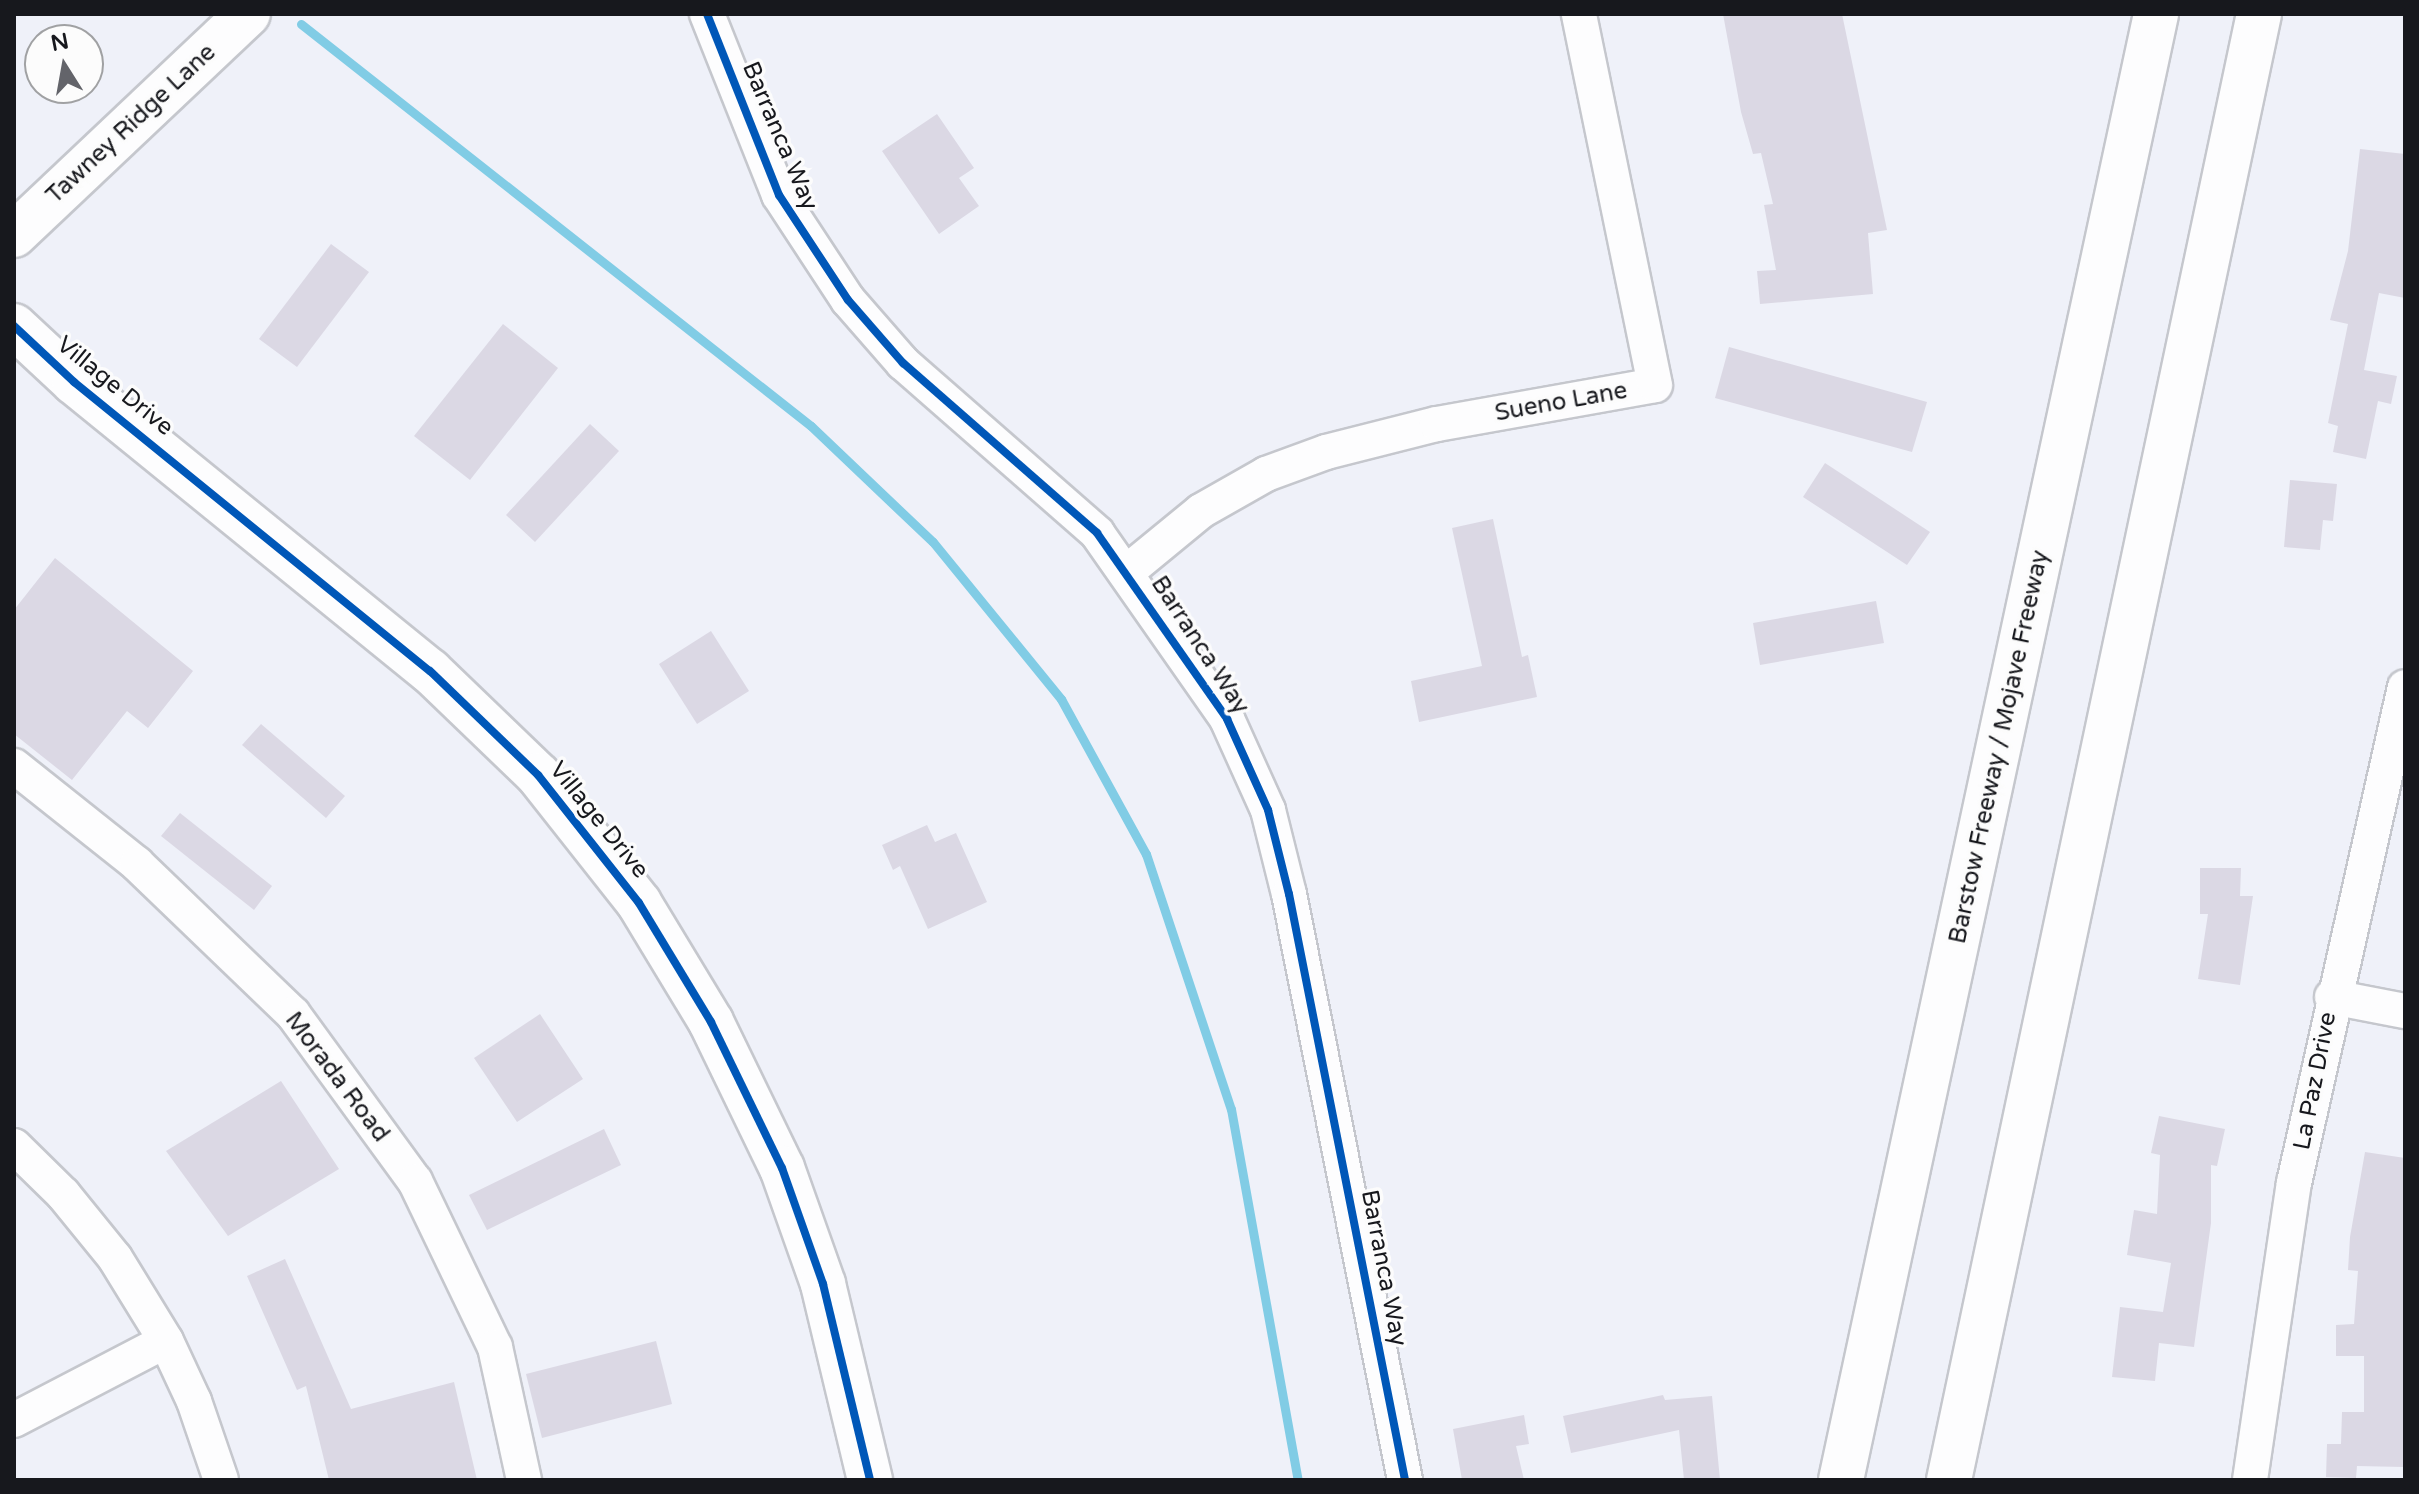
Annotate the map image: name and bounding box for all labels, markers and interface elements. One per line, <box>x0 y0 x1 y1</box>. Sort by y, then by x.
north arrow <box>24 24 104 104</box>
text: N <box>49 28 71 57</box>
street label: Tawney Ridge Lane <box>40 38 222 210</box>
street label: Barranca Way <box>736 57 824 215</box>
street label: Village Drive <box>51 330 179 442</box>
street label: Sueno Lane <box>1493 376 1629 428</box>
street label: Barstow Freeway / Mojave Freeway <box>1943 548 2055 946</box>
street label: Barranca Way <box>1145 571 1255 719</box>
street label: Village Drive <box>543 756 655 884</box>
street label: Morada Road <box>279 1006 395 1148</box>
street label: La Paz Drive <box>2288 1010 2342 1152</box>
street label: Barranca Way <box>1355 1187 1413 1349</box>

